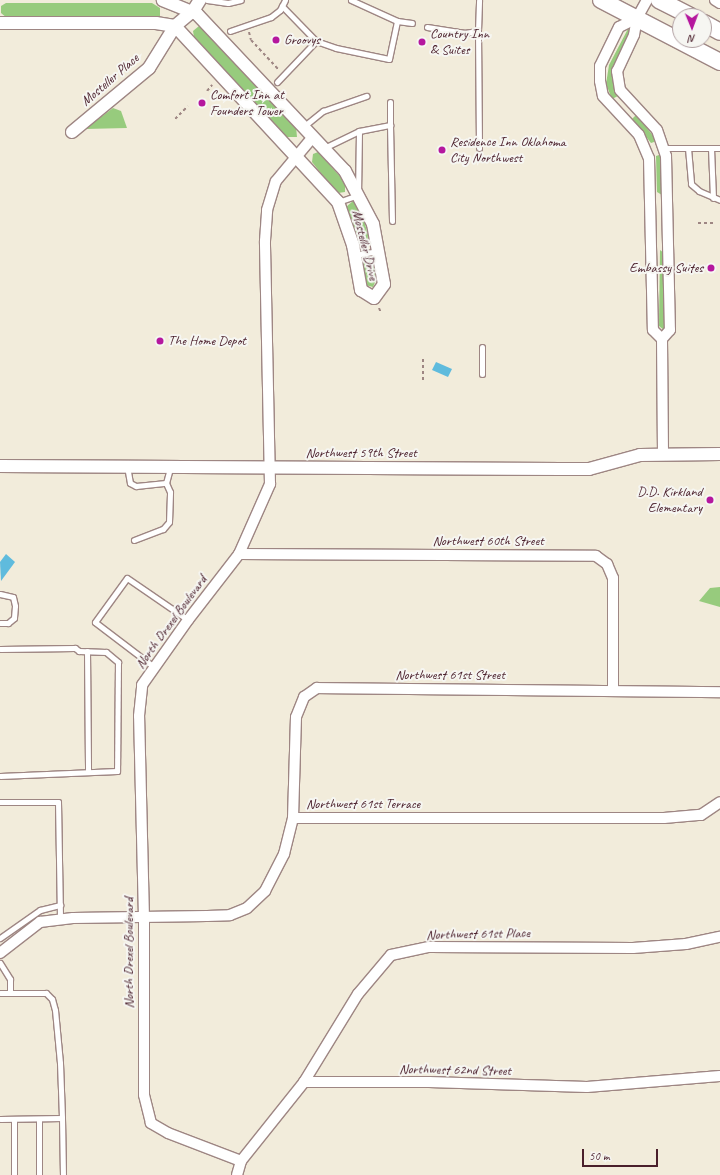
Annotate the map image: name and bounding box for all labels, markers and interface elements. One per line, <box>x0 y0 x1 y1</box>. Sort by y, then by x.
north arrow <box>672 8 712 48</box>
place label: Country Inn & Suites <box>430 26 489 58</box>
place label: Groovys <box>284 32 320 48</box>
text: N <box>689 32 696 46</box>
marker: Groovys <box>271 35 281 45</box>
marker: Country Inn & Suites <box>417 37 427 47</box>
street label: Mosteller Place <box>78 50 142 110</box>
place label: Comfort Inn at Founders Tower <box>210 87 284 120</box>
marker: Comfort Inn at Founders Tower <box>197 98 207 108</box>
place label: Residence Inn Oklahoma City Northwest <box>450 134 566 166</box>
marker: Residence Inn Oklahoma City Northwest <box>437 145 447 155</box>
street label: Mosteller Drive <box>348 208 382 282</box>
place label: Embassy Suites <box>630 260 703 276</box>
marker: Embassy Suites <box>706 263 716 273</box>
place label: The Home Depot <box>168 333 245 349</box>
marker: The Home Depot <box>155 336 165 346</box>
street label: Northwest 59th Street <box>305 445 417 461</box>
place label: D.D. Kirkland Elementary <box>637 484 702 516</box>
marker: D.D. Kirkland Elementary <box>705 495 715 505</box>
street label: Northwest 60th Street <box>432 533 544 549</box>
street label: North Drexel Boulevard <box>131 572 211 672</box>
street label: Northwest 61st Street <box>395 667 505 683</box>
street label: Northwest 61st Terrace <box>306 796 420 812</box>
street label: North Drexel Boulevard <box>121 897 137 1009</box>
street label: Northwest 61st Place <box>426 925 530 943</box>
street label: Northwest 62nd Street <box>399 1061 511 1079</box>
scale bar <box>584 1141 660 1167</box>
text: 50 m <box>589 1148 609 1164</box>

